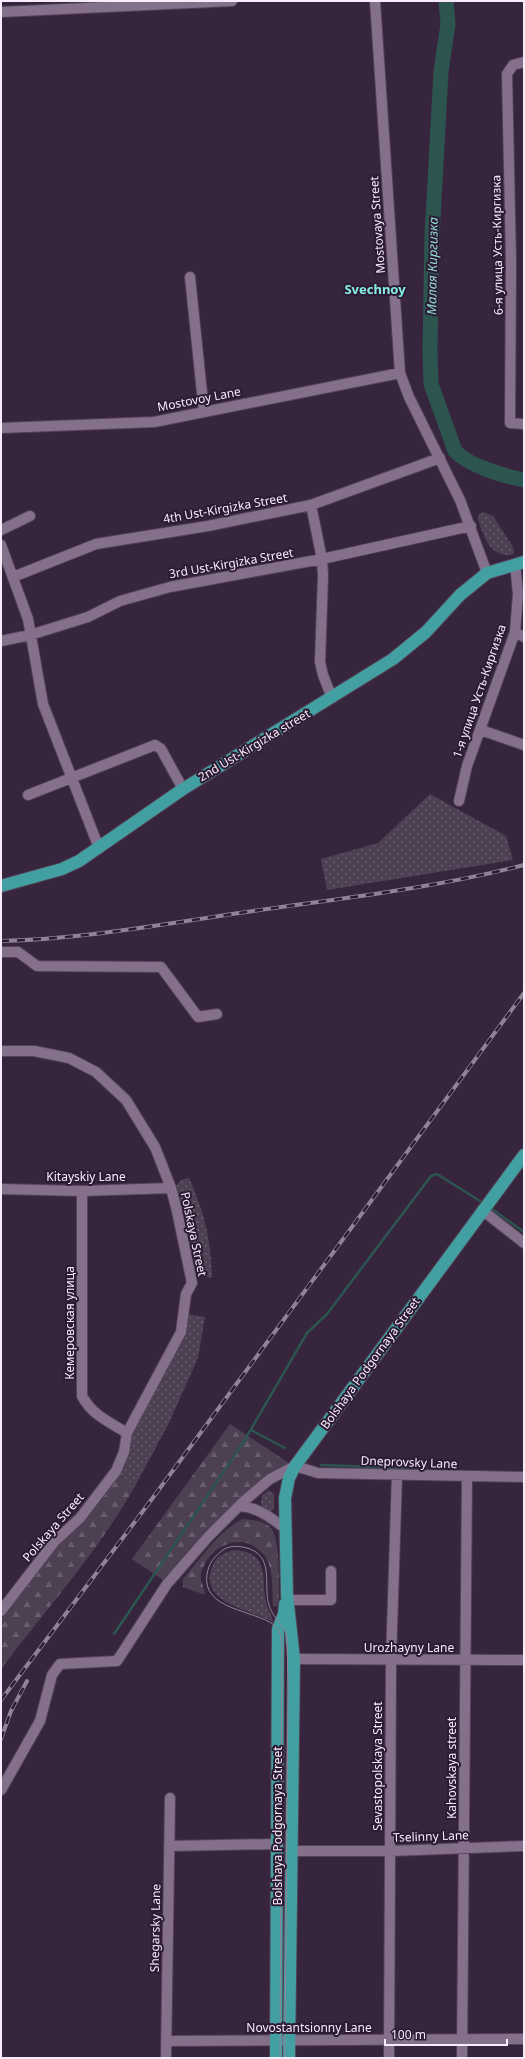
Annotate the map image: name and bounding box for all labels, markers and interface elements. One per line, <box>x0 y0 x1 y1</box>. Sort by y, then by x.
street label: Mostovaya Street <box>365 175 389 274</box>
street label: 6-я улица Усть-Киргизка <box>487 175 507 315</box>
water label: Малая Киргизка <box>422 216 442 315</box>
district label: Svechnoy <box>344 280 406 298</box>
street label: Mostovoy Lane <box>156 383 242 415</box>
street label: 4th Ust-Kirgizka Street <box>162 489 289 527</box>
street label: 3rd Ust-Kirgizka Street <box>167 544 295 582</box>
street label: 1-я улица Усть-Киргизка <box>448 622 510 760</box>
street label: 2nd Ust-Kirgizka street <box>195 704 314 785</box>
street label: Kitayskiy Lane <box>46 1168 126 1185</box>
street label: Polskaya Street <box>177 1190 211 1278</box>
street label: Кемеровская улица <box>61 1266 78 1380</box>
street label: Bolshaya Podgornaya Street <box>316 1293 424 1432</box>
street label: Dneprovsky Lane <box>360 1452 458 1472</box>
street label: Polskaya Street <box>18 1488 88 1565</box>
street label: Urozhayny Lane <box>364 1639 454 1656</box>
street label: Sevastopolskaya Street <box>369 1701 386 1831</box>
street label: Kahovskaya street <box>443 1716 460 1819</box>
street label: Bolshaya Podgornaya Street <box>269 1746 286 1906</box>
street label: Tselinny Lane <box>393 1826 469 1846</box>
street label: Shegarsky Lane <box>146 1883 164 1972</box>
street label: Novostantsionny Lane <box>246 2019 372 2036</box>
scale bar <box>385 2021 507 2047</box>
text: 100 m <box>391 2026 426 2043</box>

